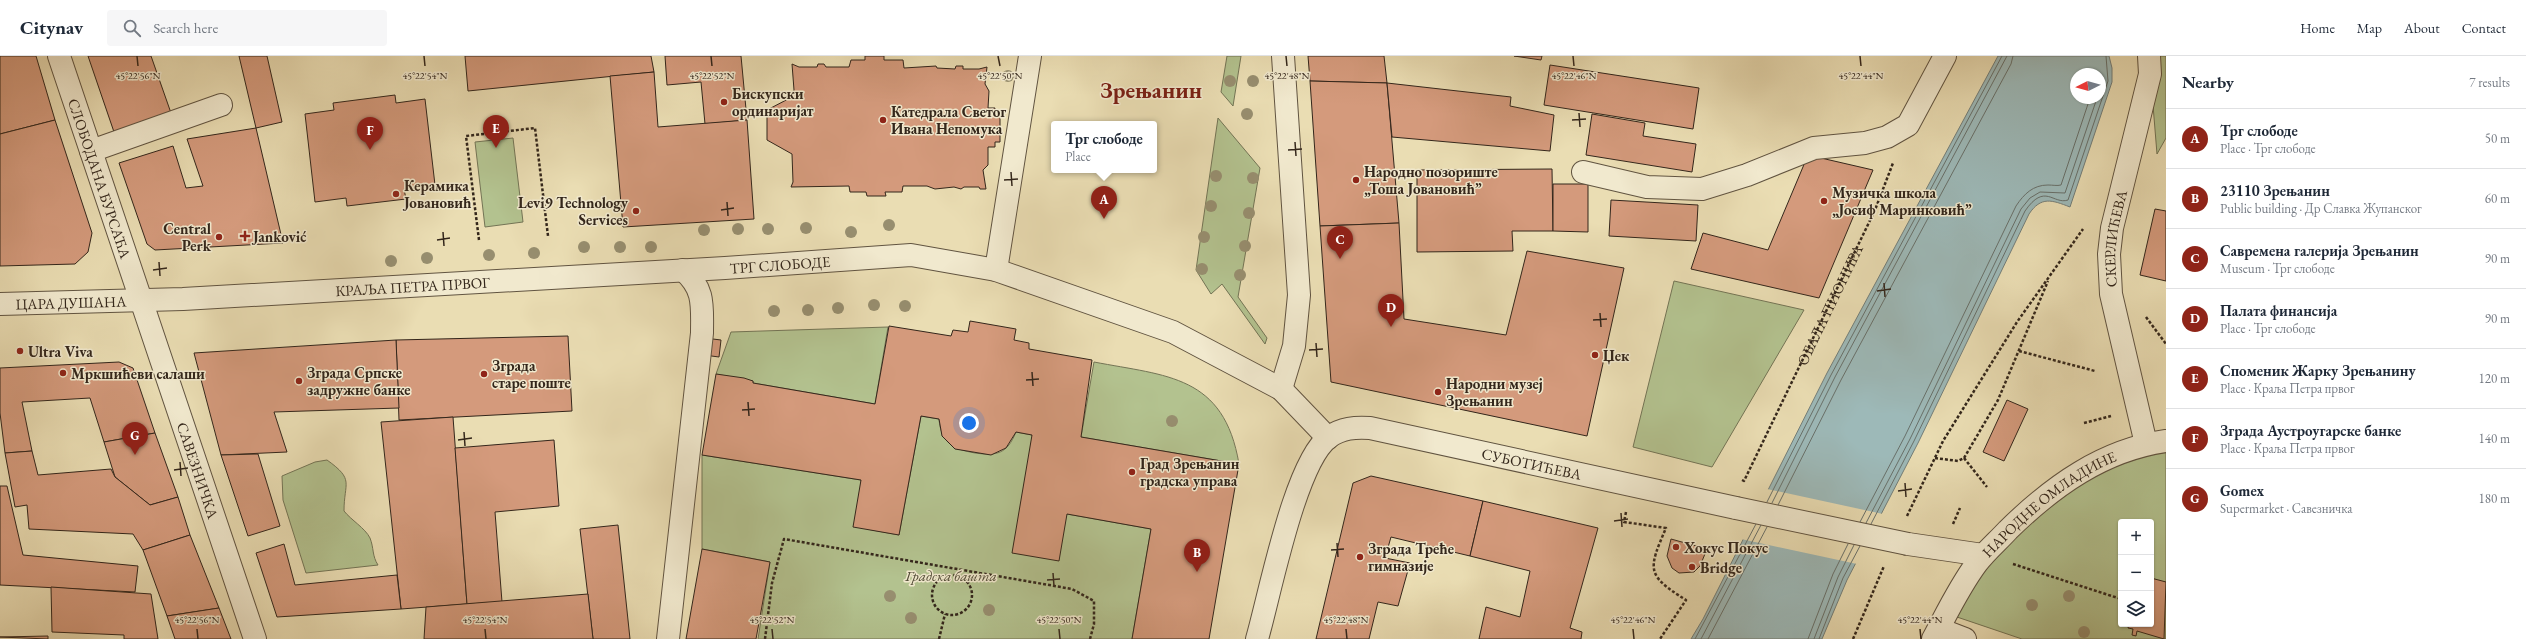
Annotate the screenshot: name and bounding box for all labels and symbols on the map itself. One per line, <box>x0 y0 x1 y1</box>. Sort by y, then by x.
north arrow <box>2070 68 2106 104</box>
text: 45°22'56"N <box>116 69 161 82</box>
text: 45°22'54"N <box>403 69 448 82</box>
text: 45°22'52"N <box>690 69 735 82</box>
text: 45°22'50"N <box>978 69 1023 82</box>
text: 45°22'48"N <box>1265 69 1310 82</box>
text: 45°22'46"N <box>1552 69 1597 82</box>
text: 45°22'44"N <box>1839 69 1884 82</box>
district label: Зрењанин <box>1100 75 1202 105</box>
place label: Бискупски ординаријат <box>732 84 814 120</box>
street label: СЛОБОДАНА БУРСАЋА <box>64 96 136 261</box>
marker: Бискупски ординаријат <box>719 97 729 107</box>
place label: Катедрала Светог Ивана Непомука <box>891 102 1006 138</box>
pin: E <box>483 115 509 148</box>
marker: Катедрала Светог Ивана Непомука <box>878 115 888 125</box>
pin: F <box>357 117 383 150</box>
place label: Народно позориште „Тоша Јовановић” <box>1364 162 1498 198</box>
marker: Народно позориште „Тоша Јовановић” <box>1351 175 1361 185</box>
place label: Керамика Јовановић <box>402 176 472 212</box>
place label: Музичка школа „Јосиф Маринковић” <box>1832 183 1972 219</box>
pin: A <box>1091 186 1117 219</box>
street label: СКЕРЛИЋЕВА <box>2099 187 2131 288</box>
marker: Керамика Јовановић <box>391 189 401 199</box>
place label: Levi9 Technology Services <box>518 193 629 229</box>
marker: Музичка школа „Јосиф Маринковић” <box>1819 196 1829 206</box>
marker: Levi9 Technology Services <box>631 206 641 216</box>
place label: Central Perk <box>163 219 212 255</box>
pin: C <box>1327 226 1353 259</box>
place label: Janković <box>251 227 306 246</box>
marker: Janković <box>240 231 250 241</box>
marker: Central Perk <box>214 232 224 242</box>
street label: ОБАЛА ПИОНИРА <box>1792 241 1867 368</box>
street label: ТРГ СЛОБОДЕ <box>729 251 831 277</box>
street label: КРАЉА ПЕТРА ПРВОГ <box>335 272 491 300</box>
street label: ЦАРА ДУШАНА <box>15 291 127 313</box>
pin: D <box>1378 294 1404 327</box>
place label: Ultra Viva <box>28 342 93 361</box>
marker: Ultra Viva <box>15 346 25 356</box>
place label: Џек <box>1603 346 1630 365</box>
marker: Џек <box>1590 350 1600 360</box>
place label: Зграда старе поште <box>492 356 571 392</box>
place label: Зграда Српске задружне банке <box>307 363 411 399</box>
place label: Мркшићеви салаши <box>71 364 205 383</box>
marker: Мркшићеви салаши <box>58 368 68 378</box>
marker: Зграда старе поште <box>479 369 489 379</box>
place label: Народни музеј Зрењанин <box>1446 374 1543 410</box>
marker: Зграда Српске задружне банке <box>294 376 304 386</box>
marker: Народни музеј Зрењанин <box>1433 387 1443 397</box>
your location <box>959 413 979 433</box>
street label: САВЕЗНИЧКА <box>173 419 223 522</box>
pin: G <box>122 422 148 455</box>
street label: СУБОТИЋЕВА <box>1480 443 1584 484</box>
street label: НАРОДНЕ ОМЛАДИНЕ <box>1977 446 2119 561</box>
place label: Град Зрењанин градска управа <box>1140 454 1240 490</box>
marker: Град Зрењанин градска управа <box>1127 467 1137 477</box>
place label: Хокус Покус <box>1683 538 1768 557</box>
pin: B <box>1184 539 1210 572</box>
place label: Зграда Треће гимназије <box>1368 539 1454 575</box>
marker: Хокус Покус <box>1671 542 1681 552</box>
marker: Зграда Треће гимназије <box>1355 552 1365 562</box>
place label: Bridge <box>1700 558 1742 577</box>
marker: Bridge <box>1687 562 1697 572</box>
park label: Градска башта <box>904 566 997 585</box>
text: 45°22'56"N <box>175 613 220 626</box>
text: 45°22'54"N <box>463 613 508 626</box>
text: 45°22'52"N <box>750 613 795 626</box>
text: 45°22'50"N <box>1037 613 1082 626</box>
text: 45°22'48"N <box>1324 613 1369 626</box>
text: 45°22'46"N <box>1611 613 1656 626</box>
text: 45°22'44"N <box>1898 613 1943 626</box>

